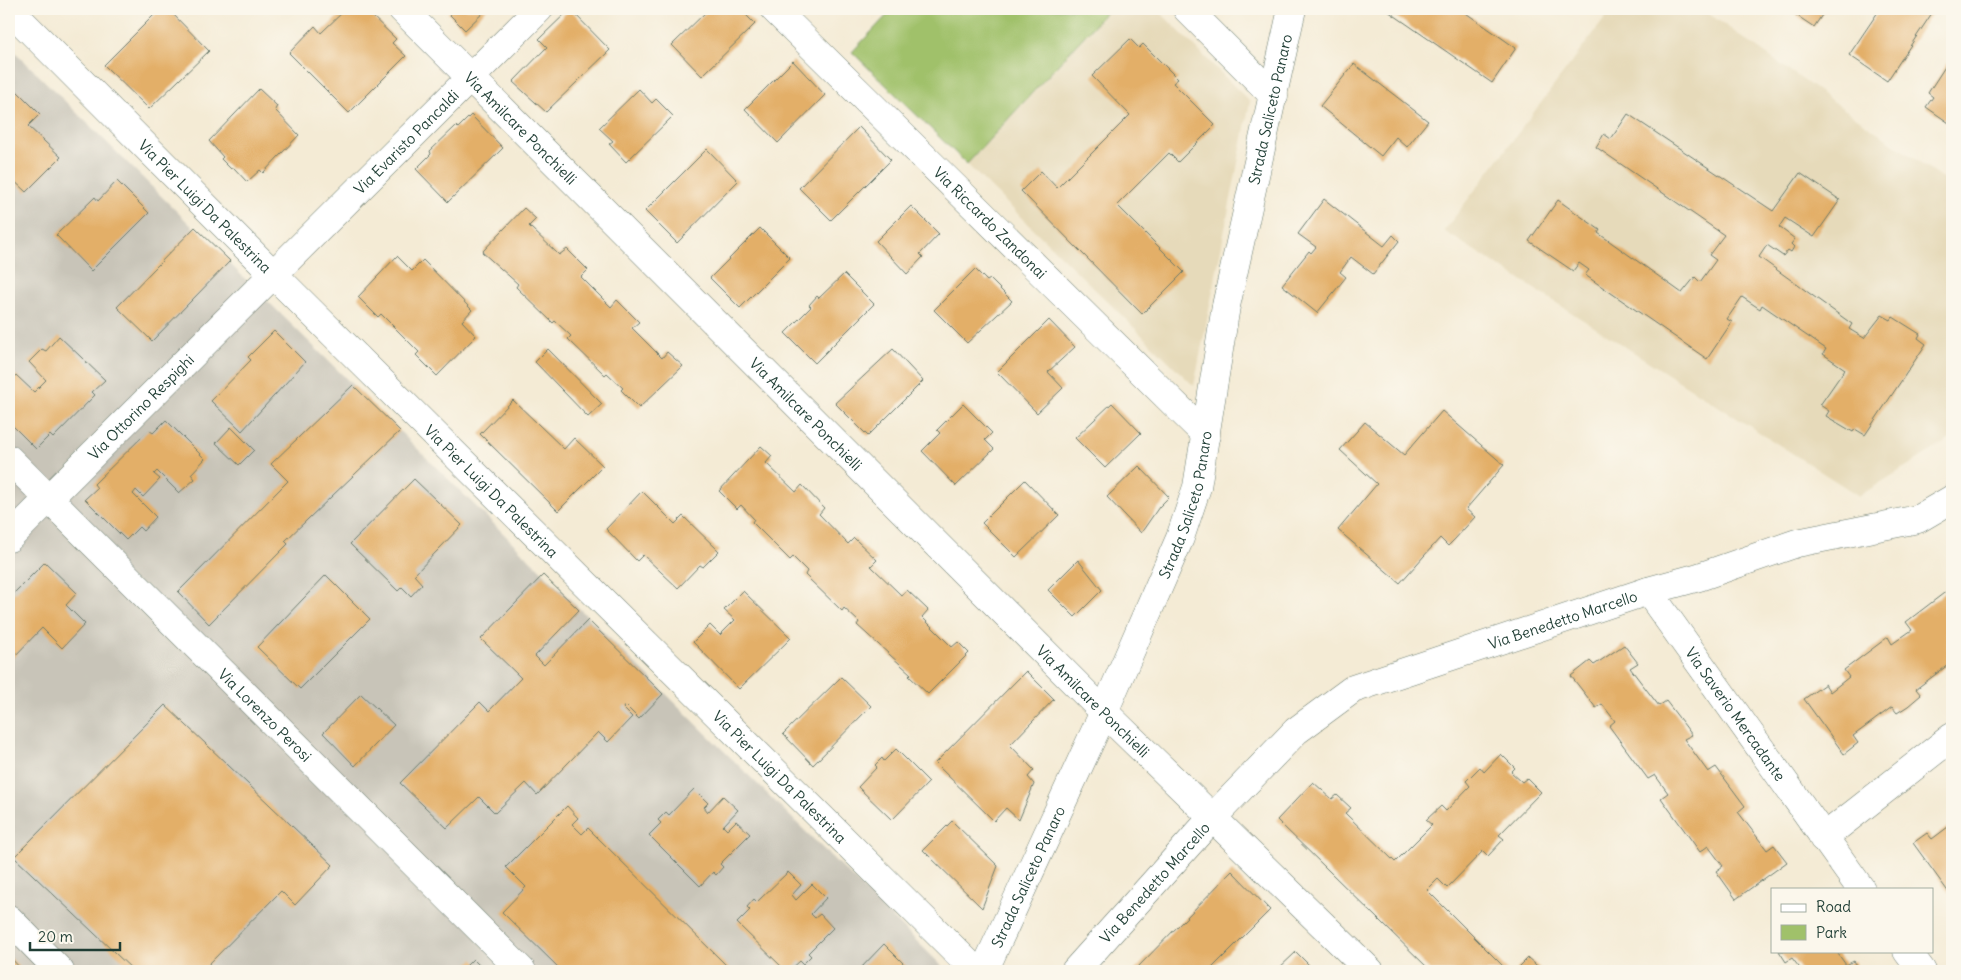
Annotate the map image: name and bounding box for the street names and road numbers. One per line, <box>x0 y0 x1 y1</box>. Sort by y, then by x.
street label: Strada Saliceto Panaro <box>1244 32 1296 186</box>
street label: Via Amilcare Ponchielli <box>460 68 581 188</box>
street label: Via Evaristo Pancaldi <box>350 85 462 198</box>
street label: Via Pier Luigi Da Palestrina <box>135 135 276 277</box>
street label: Via Riccardo Zandonai <box>930 162 1051 282</box>
street label: Via Ottorino Respighi <box>84 350 198 463</box>
street label: Via Amilcare Ponchielli <box>746 353 866 474</box>
street label: Via Pier Luigi Da Palestrina <box>421 420 563 561</box>
street label: Strada Saliceto Panaro <box>1154 429 1215 581</box>
street label: Via Benedetto Marcello <box>1486 586 1640 653</box>
street label: Via Amilcare Ponchielli <box>1033 641 1154 761</box>
street label: Via Saverio Mercadante <box>1682 643 1790 784</box>
street label: Via Lorenzo Perosi <box>215 664 316 765</box>
street label: Via Pier Luigi Da Palestrina <box>709 706 851 847</box>
street label: Strada Saliceto Panaro <box>987 803 1069 950</box>
street label: Via Benedetto Marcello <box>1095 818 1214 947</box>

